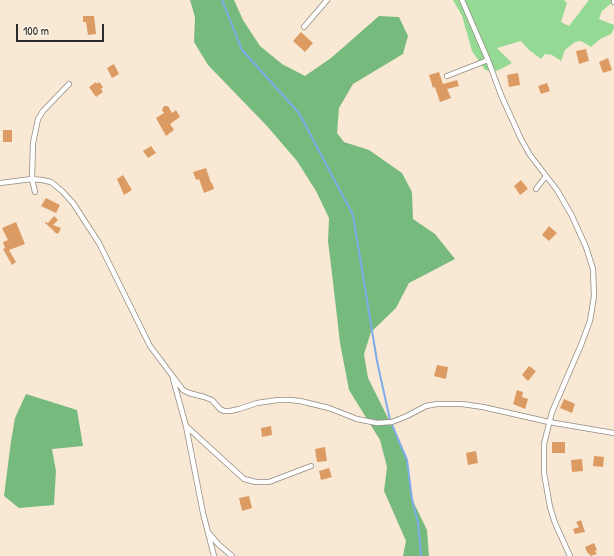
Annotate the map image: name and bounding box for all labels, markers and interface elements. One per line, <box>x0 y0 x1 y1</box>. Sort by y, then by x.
scale bar <box>18 16 106 42</box>
text: 100 m <box>23 22 49 39</box>

